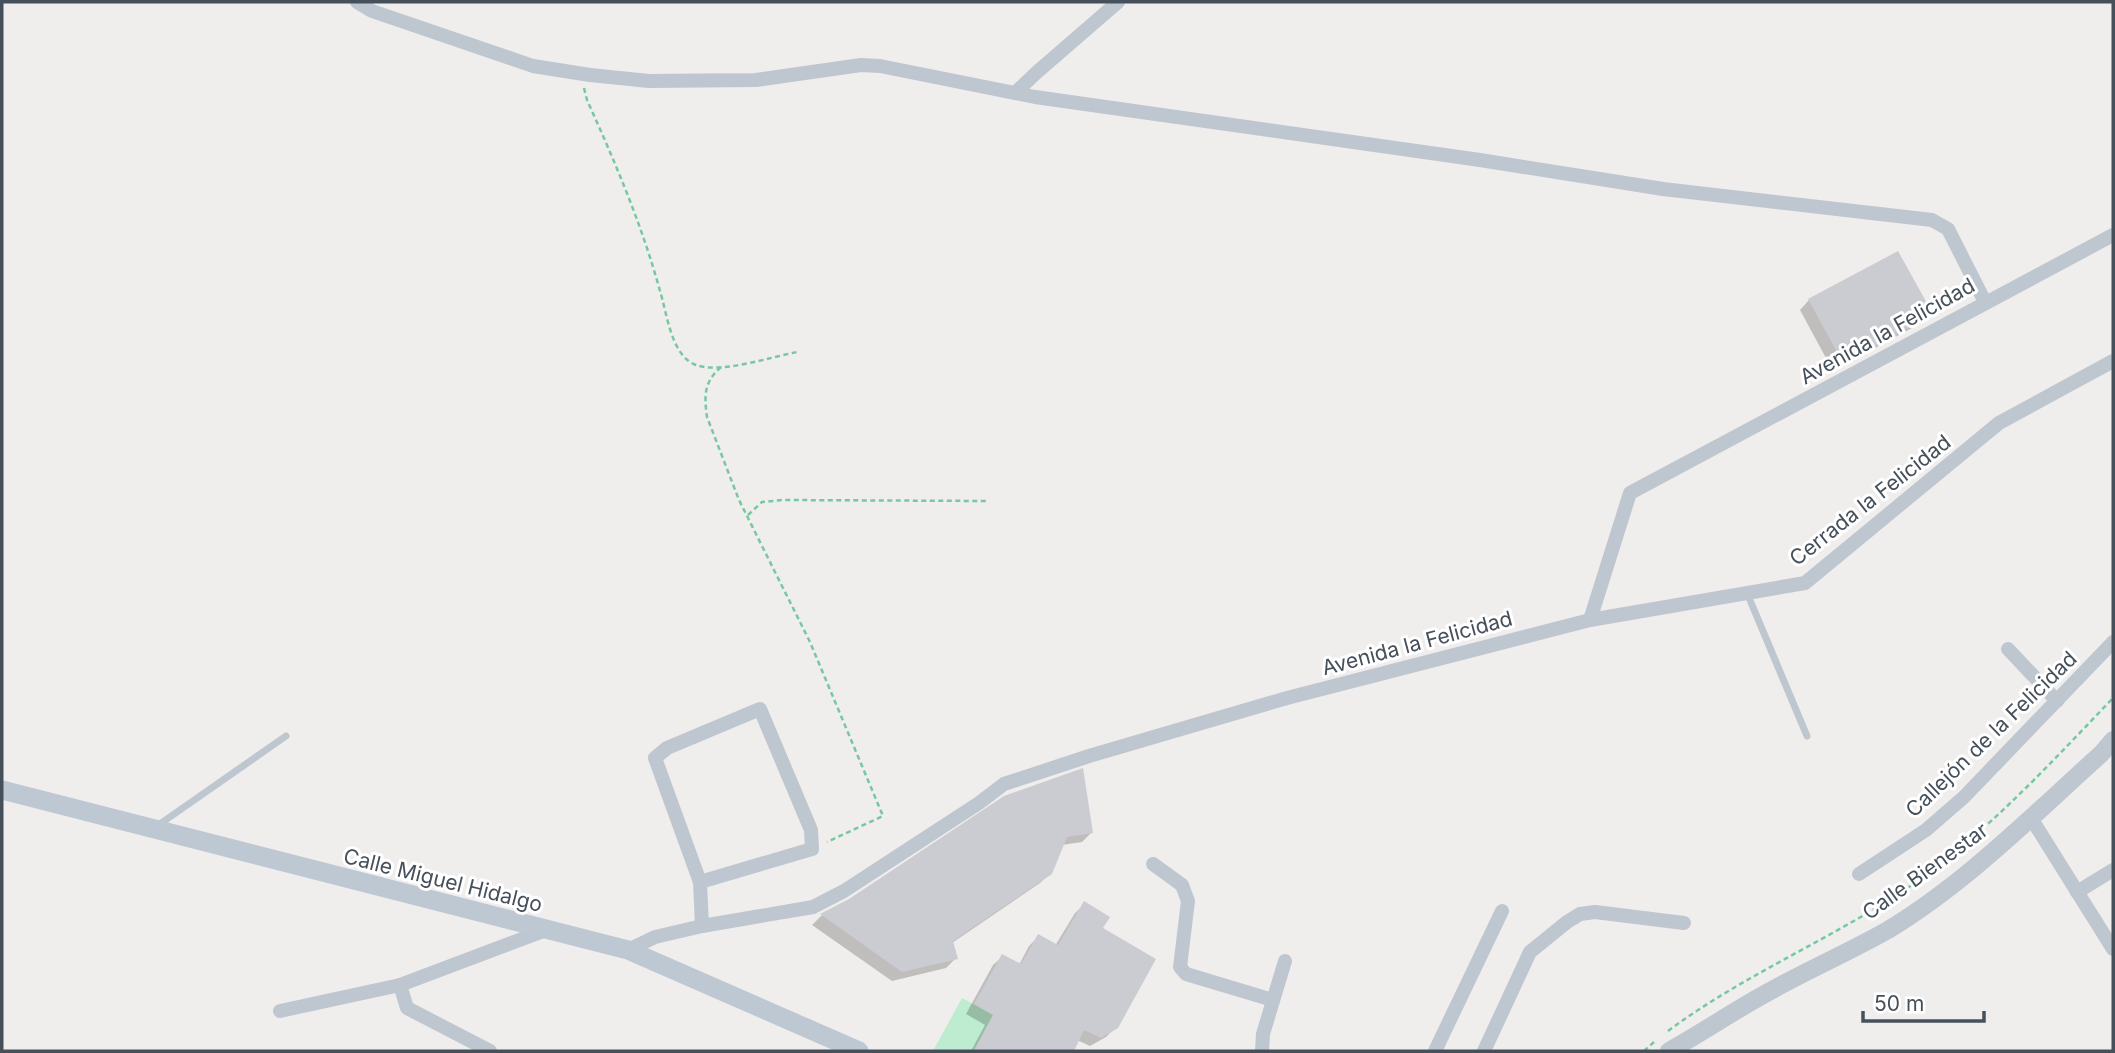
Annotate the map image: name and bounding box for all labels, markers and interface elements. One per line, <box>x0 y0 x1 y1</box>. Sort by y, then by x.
street label: Avenida la Felicidad <box>1795 273 1979 389</box>
street label: Cerrada la Felicidad <box>1785 429 1955 571</box>
street label: Avenida la Felicidad <box>1319 606 1515 680</box>
street label: Callejón de la Felicidad <box>1900 646 2082 822</box>
street label: Calle Bienestar <box>1857 817 1993 925</box>
street label: Calle Miguel Hidalgo <box>341 843 545 917</box>
scale bar <box>1863 979 1984 1023</box>
text: 50 m <box>1874 991 1924 1016</box>

